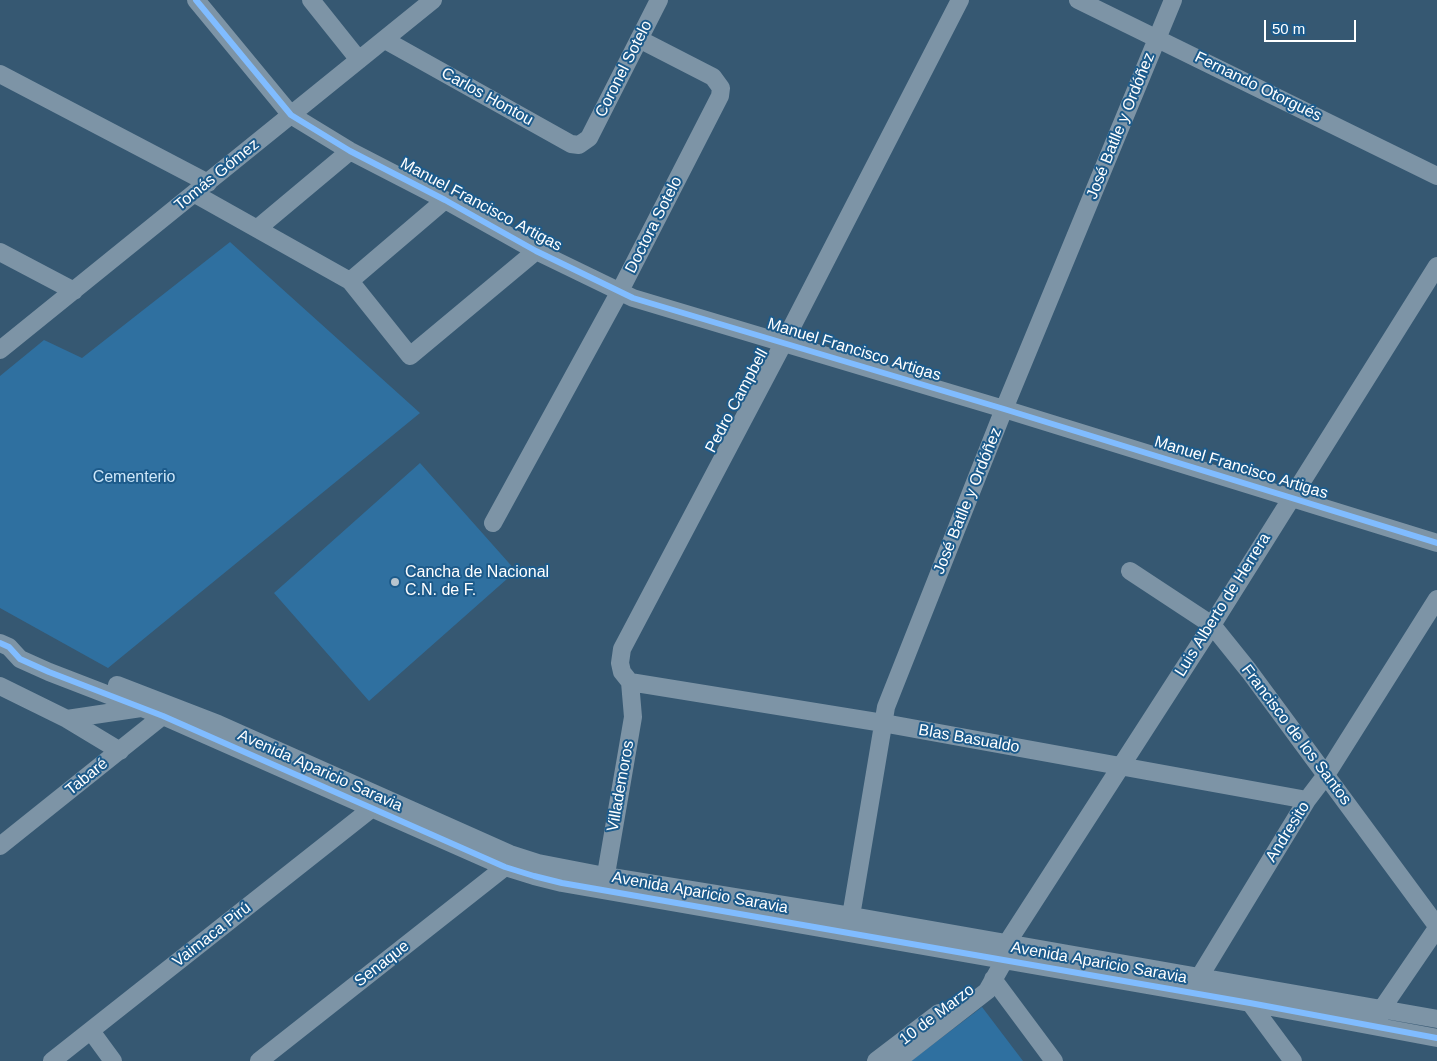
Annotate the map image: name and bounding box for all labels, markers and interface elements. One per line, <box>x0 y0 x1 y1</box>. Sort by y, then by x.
scale bar <box>1267 10 1360 42</box>
street label: Coronel Sotelo <box>591 17 657 121</box>
text: 50 m <box>1272 20 1305 37</box>
street label: Fernando Otorgués <box>1191 48 1325 126</box>
street label: José Batlle y Ordóñez <box>1083 50 1159 202</box>
street label: Carlos Hontou <box>438 64 536 130</box>
street label: Tomás Gómez <box>171 135 263 215</box>
street label: Manuel Francisco Artigas <box>397 154 565 256</box>
street label: Doctora Sotelo <box>621 173 687 277</box>
street label: Manuel Francisco Artigas <box>765 314 943 386</box>
street label: Pedro Campbell <box>702 346 772 456</box>
street label: José Batlle y Ordóñez <box>930 425 1006 577</box>
street label: Manuel Francisco Artigas <box>1152 432 1330 504</box>
park label: Cementerio <box>93 468 175 488</box>
street label: Luis Alberto de Herrera <box>1171 530 1275 680</box>
place label: Cancha de Nacional C.N. de F. <box>405 563 549 601</box>
marker: Cancha de Nacional C.N. de F. <box>389 576 401 588</box>
street label: Francisco de los Santos <box>1237 661 1355 809</box>
street label: Blas Basualdo <box>917 721 1021 757</box>
street label: Avenida Aparicio Saravia <box>235 726 405 816</box>
street label: Villademoros <box>604 739 638 833</box>
street label: Tabaré <box>62 754 112 800</box>
street label: Andresito <box>1262 798 1314 866</box>
street label: Avenida Aparicio Saravia <box>610 868 790 918</box>
street label: Vaimaca Pirú <box>169 899 255 971</box>
street label: Senaque <box>351 937 413 991</box>
street label: Avenida Aparicio Saravia <box>1009 938 1189 988</box>
street label: 10 de Marzo <box>896 981 978 1049</box>

